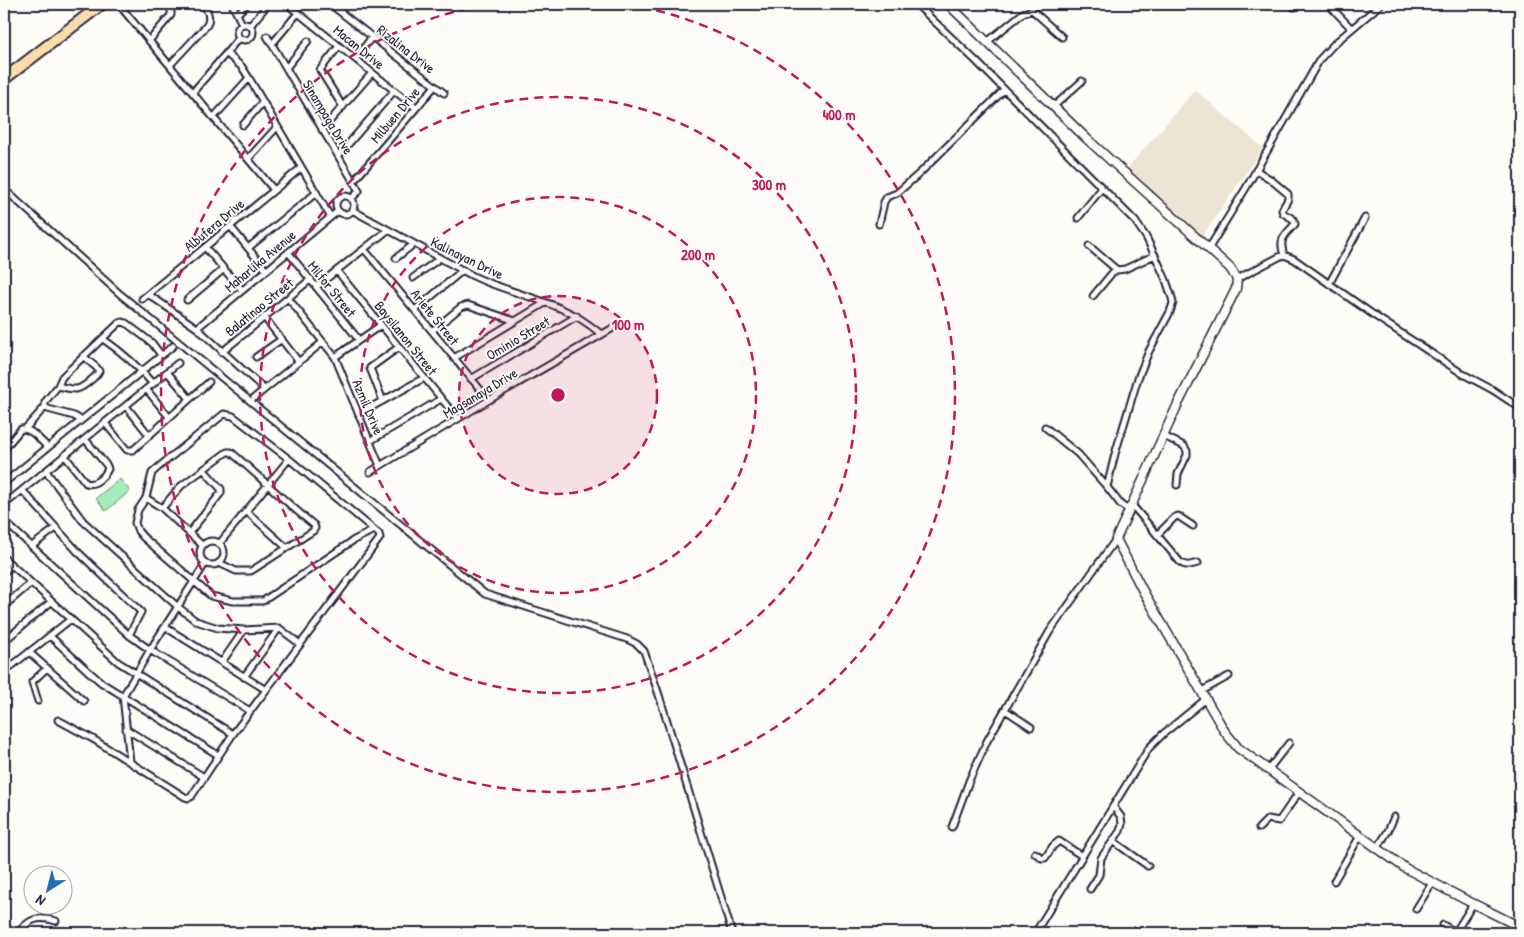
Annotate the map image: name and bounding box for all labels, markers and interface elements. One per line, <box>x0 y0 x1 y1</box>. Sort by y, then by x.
street label: Macan Drive <box>330 20 389 73</box>
street label: Rizalina Drive <box>373 20 440 78</box>
street label: Sinampaga Drive <box>298 76 358 158</box>
street label: Milbuen Drive <box>365 82 424 147</box>
text: 400 m <box>823 104 855 125</box>
text: 300 m <box>752 174 786 195</box>
street label: Albufera Drive <box>180 194 248 255</box>
street label: Maharlika Avenue <box>220 225 300 296</box>
street label: Kalinayan Drive <box>427 232 507 284</box>
text: 200 m <box>681 244 715 265</box>
street label: Milfor Street <box>304 257 361 321</box>
street label: Balatinao Street <box>220 273 297 340</box>
street label: Ariete Street <box>407 285 464 349</box>
street label: Baysilanon Street <box>370 297 442 380</box>
street label: Ominio Street <box>482 311 553 364</box>
text: 100 m <box>612 314 644 335</box>
street label: Magsanaya Drive <box>439 363 521 423</box>
street label: Azmil Drive <box>348 376 389 438</box>
centre of rings <box>549 386 567 404</box>
north arrow <box>22 864 72 914</box>
text: N <box>31 891 49 911</box>

